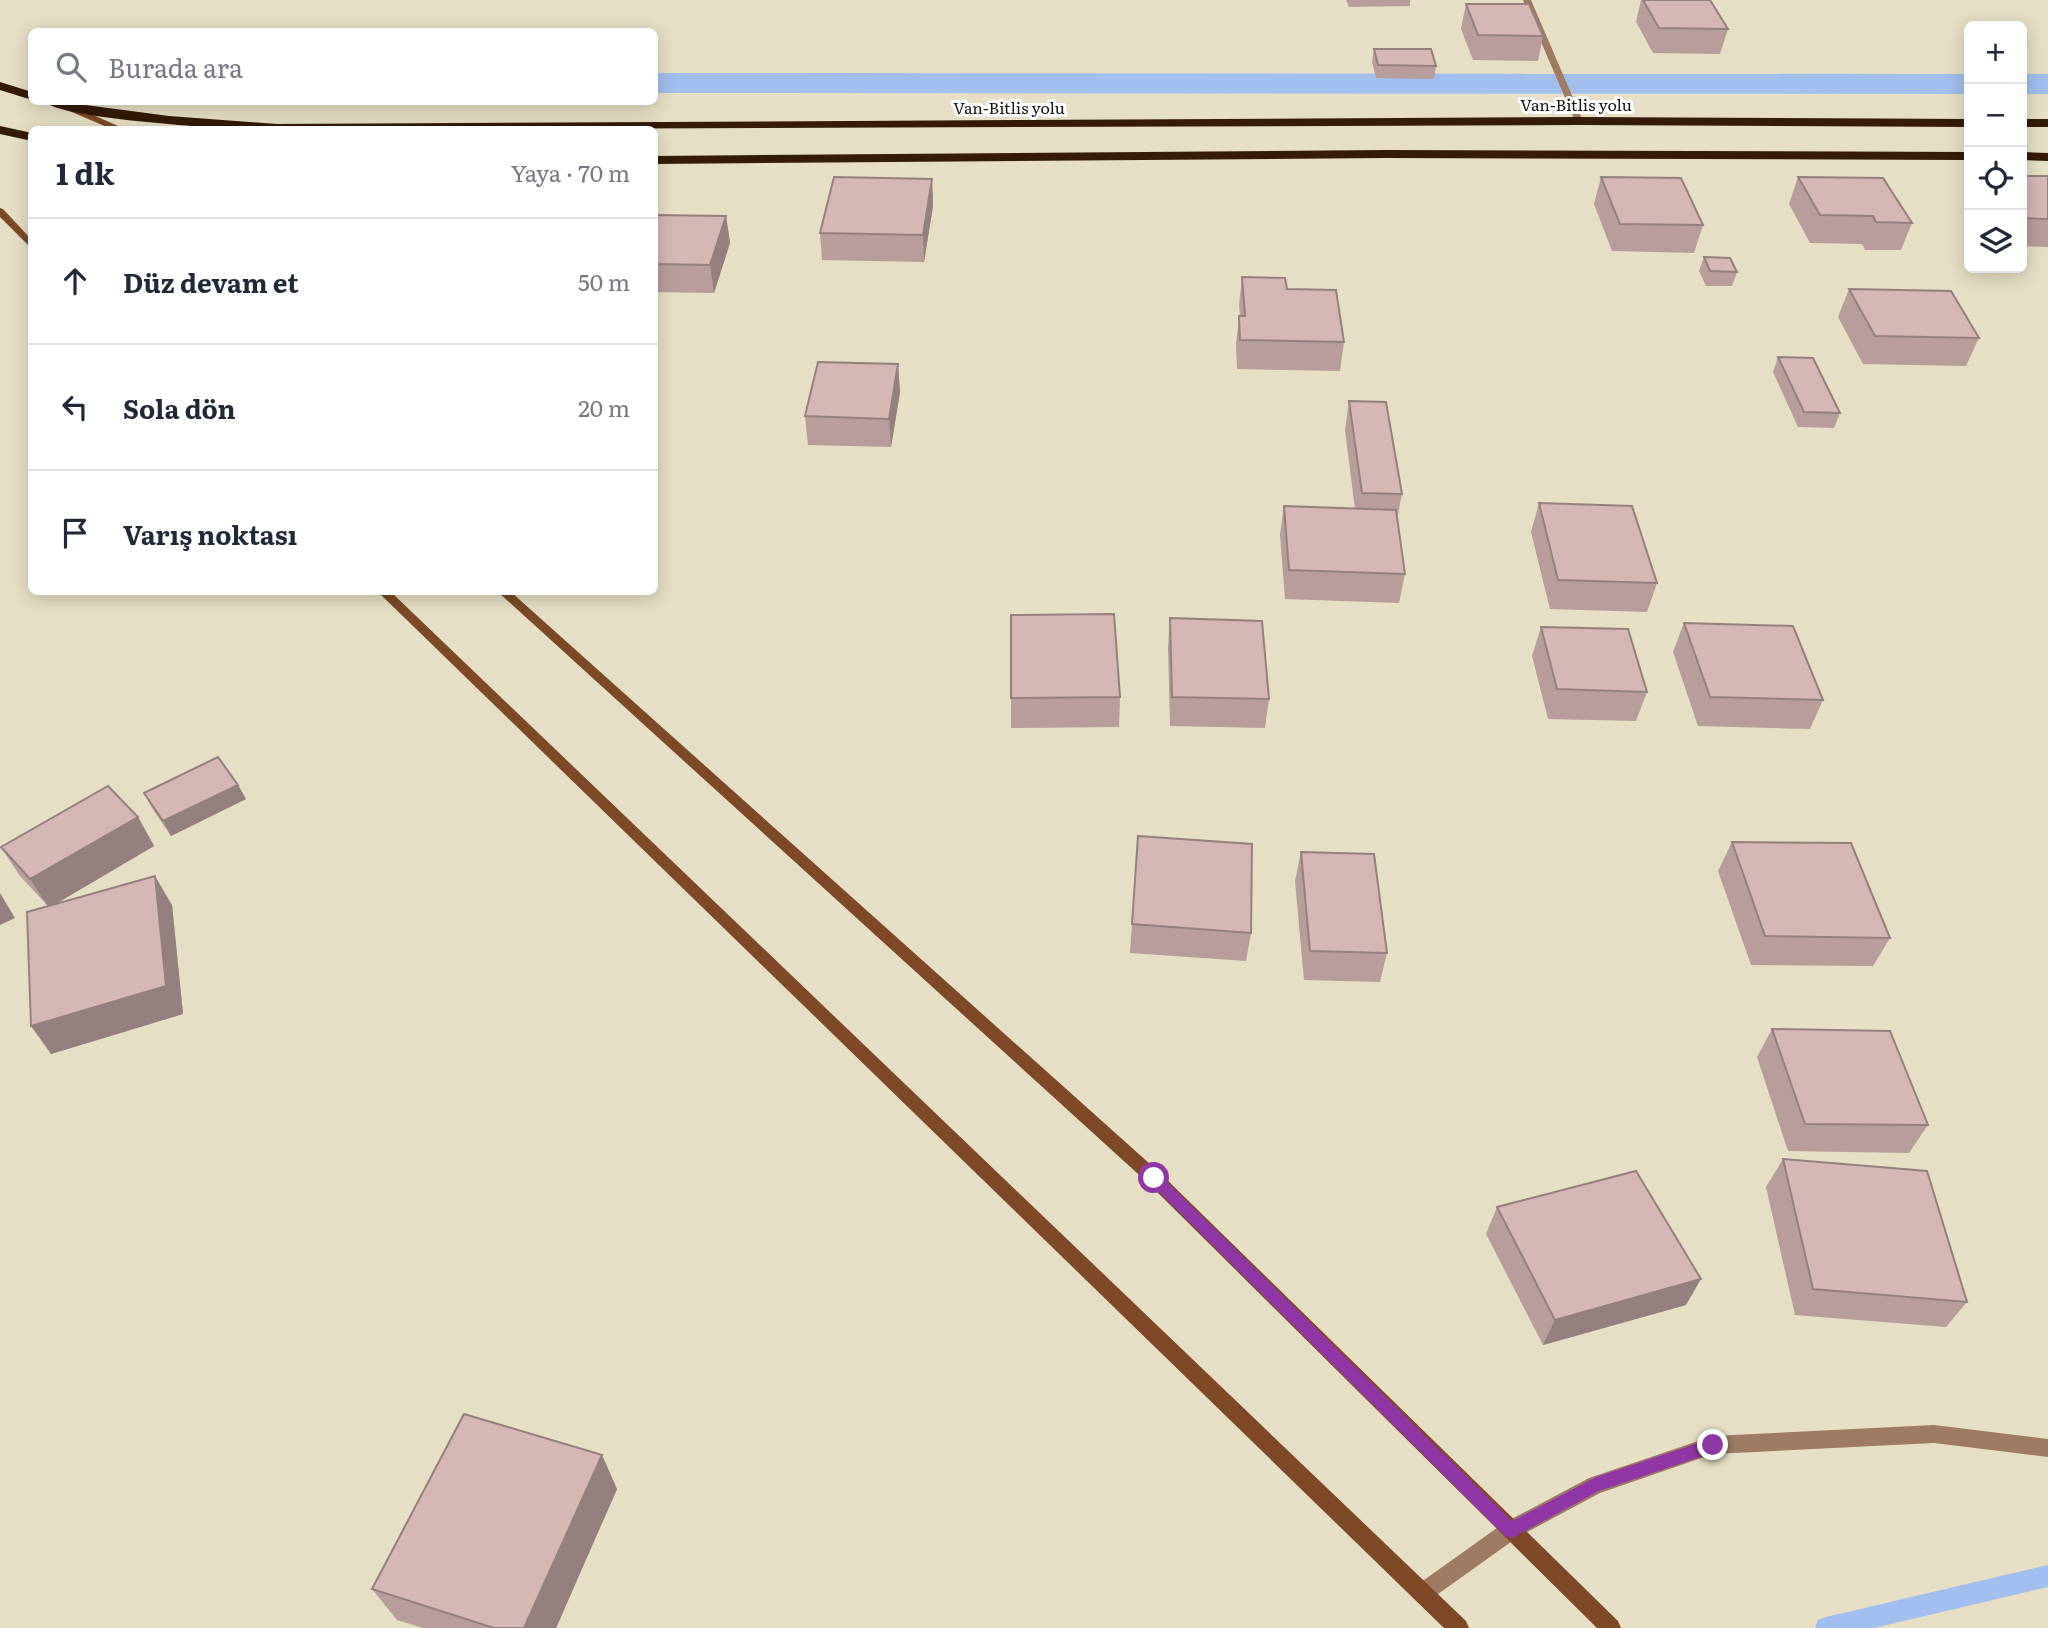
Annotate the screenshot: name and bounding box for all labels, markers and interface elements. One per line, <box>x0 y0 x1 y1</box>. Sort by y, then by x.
map controls <box>1964 21 2027 273</box>
button: + <box>1964 21 2027 84</box>
search box <box>28 28 658 105</box>
text: Burada ara <box>108 47 243 86</box>
icon: search <box>52 48 90 86</box>
button: − <box>1964 84 2027 147</box>
street label: Van-Bitlis yolu <box>1520 92 1632 116</box>
street label: Van-Bitlis yolu <box>953 95 1065 119</box>
button: locate <box>1964 147 2027 210</box>
text: 1 dk <box>56 150 114 194</box>
text: Yaya · 70 m <box>511 155 630 189</box>
button: layers <box>1964 210 2027 273</box>
icon: ahead <box>56 262 94 300</box>
text: Düz devam et <box>123 262 299 301</box>
text: 50 m <box>578 264 630 298</box>
icon: left <box>56 388 94 426</box>
text: Sola dön <box>123 388 236 427</box>
text: 20 m <box>578 390 630 424</box>
icon: arrive <box>56 514 94 552</box>
text: Varış noktası <box>123 514 297 553</box>
route start <box>1138 1162 1169 1193</box>
route end <box>1697 1429 1728 1460</box>

